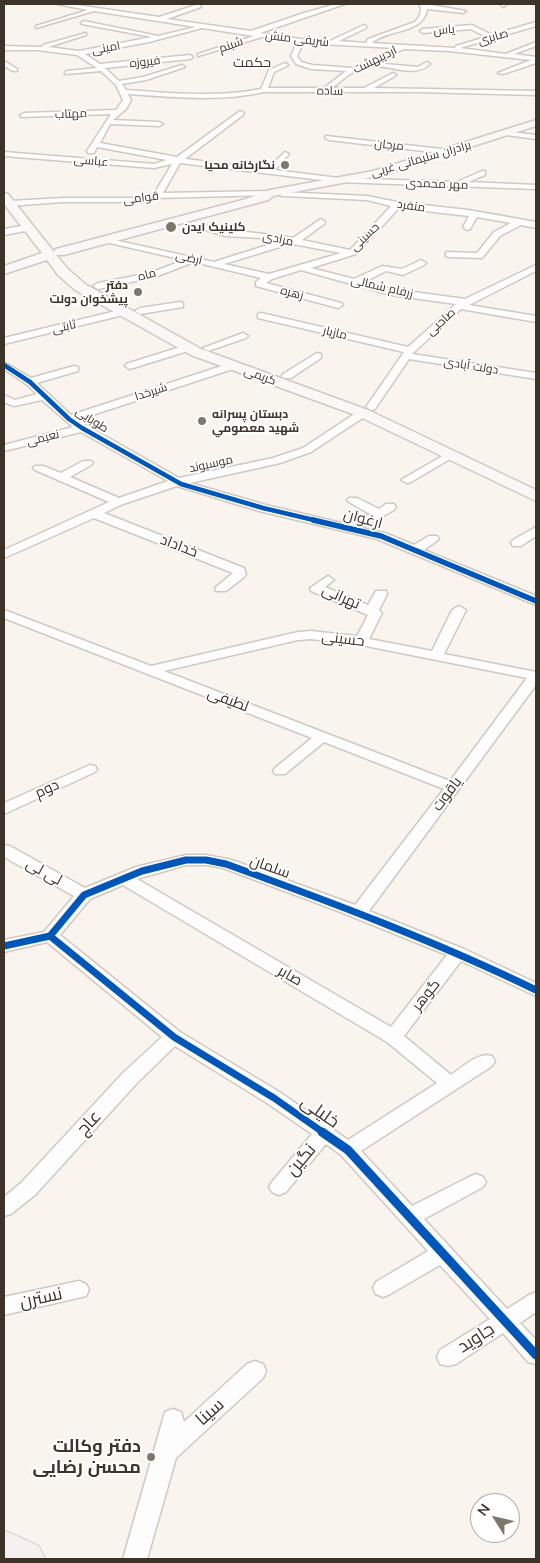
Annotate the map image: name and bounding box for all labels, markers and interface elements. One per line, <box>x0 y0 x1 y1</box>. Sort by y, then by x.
street label: یاس <box>433 22 455 38</box>
street label: صابری <box>476 26 510 48</box>
street label: شریفی منش <box>264 28 330 50</box>
street label: شبنم <box>217 34 245 56</box>
street label: امینی <box>91 38 121 58</box>
street label: اردیبهشت <box>351 43 399 77</box>
street label: فیروزه <box>129 53 161 71</box>
district label: حکمت <box>233 55 271 71</box>
street label: ساده <box>317 84 343 98</box>
street label: مهتاب <box>55 106 87 122</box>
street label: مرجان <box>374 136 404 154</box>
street label: برادران سلیمانی غربی <box>369 138 473 180</box>
street label: عباسی <box>73 152 109 170</box>
place label: نگارخانه محیا <box>204 158 275 172</box>
marker: نگارخانه محیا <box>279 159 291 171</box>
street label: مهر محمدی <box>405 176 469 192</box>
street label: قوامی <box>122 189 160 207</box>
street label: منفرد <box>396 197 426 215</box>
marker: کلینیک ایدن <box>164 220 178 234</box>
place label: کلینیک ایدن <box>182 220 246 234</box>
street label: حسینی <box>348 220 382 254</box>
street label: مرادی <box>261 229 295 249</box>
street label: ارضی <box>174 248 204 268</box>
street label: ماه <box>136 266 158 284</box>
street label: زرفام شمالی <box>350 273 414 301</box>
place label: دفتر پیشخوان دولت <box>50 278 128 306</box>
street label: زهره <box>279 283 305 303</box>
marker: دفتر پیشخوان دولت <box>132 286 144 298</box>
street label: صاحبی <box>423 305 459 339</box>
street label: ثابتی <box>51 317 77 337</box>
street label: مازیار <box>322 323 348 343</box>
street label: دولت آبادی <box>443 355 499 377</box>
street label: کریمی <box>242 364 278 388</box>
street label: شیرخدا <box>133 380 169 404</box>
street label: طوبایی <box>73 404 111 436</box>
place label: دبستان پسرانه شهيد معصومي <box>212 407 299 435</box>
marker: دبستان پسرانه شهيد معصومي <box>196 415 208 427</box>
street label: نعیمی <box>25 427 61 449</box>
street label: موسیوند <box>188 452 234 476</box>
street label: ارغوان <box>342 505 384 533</box>
street label: خداداد <box>158 531 200 561</box>
street label: تهرانی <box>319 581 363 613</box>
street label: حسینی <box>320 627 366 651</box>
street label: لطیفی <box>205 684 251 716</box>
street label: یاقوت <box>428 773 466 815</box>
street label: دوم <box>32 776 62 802</box>
street label: سلمان <box>247 851 293 883</box>
street label: لی لی <box>23 855 65 889</box>
street label: صابر <box>275 962 305 990</box>
street label: گوهر <box>408 976 444 1014</box>
street label: خلیلی <box>297 1091 343 1133</box>
street label: عاج <box>72 1106 106 1140</box>
street label: نگین <box>281 1139 321 1181</box>
street label: نسترن <box>18 1283 64 1313</box>
street label: جاوید <box>454 1318 498 1358</box>
street label: سینا <box>191 1394 229 1430</box>
place label: دفتر وکالت محسن رضایی <box>32 1436 141 1478</box>
marker: دفتر وکالت محسن رضایی <box>145 1451 157 1463</box>
north arrow <box>470 1493 520 1543</box>
text: N <box>473 1500 494 1519</box>

